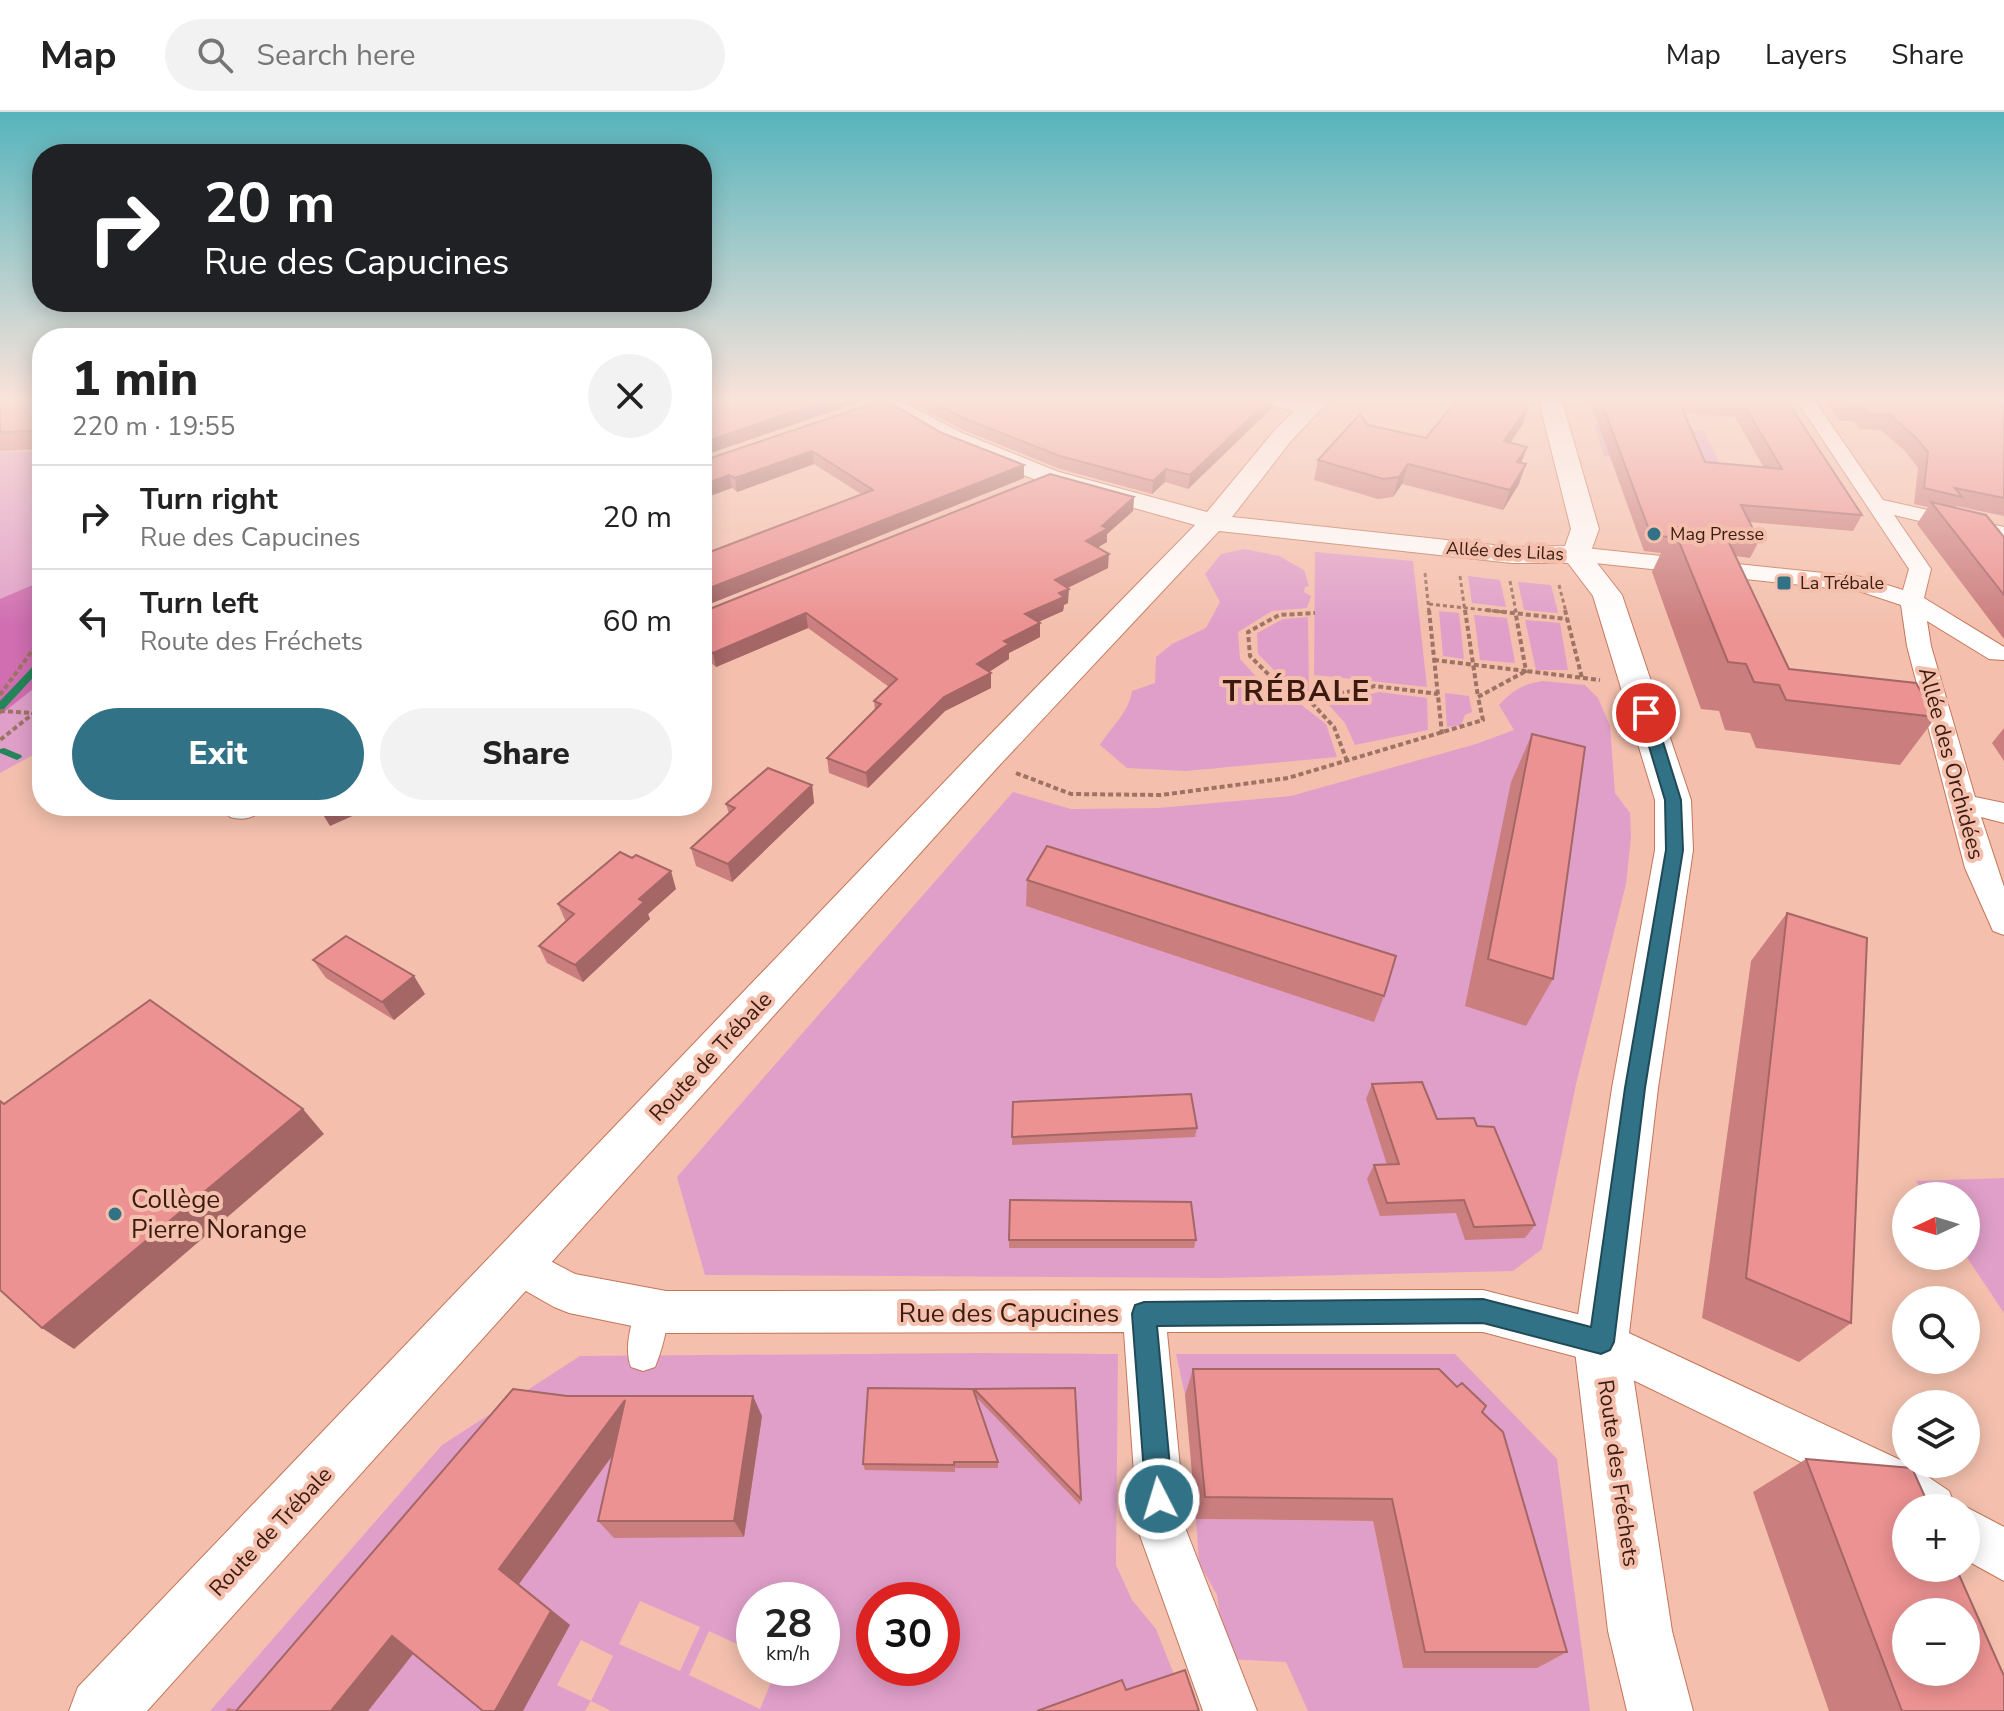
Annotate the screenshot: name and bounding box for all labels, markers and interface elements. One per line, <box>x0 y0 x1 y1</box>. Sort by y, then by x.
search box <box>165 19 725 91</box>
text: Map <box>40 30 117 81</box>
icon: search <box>193 33 237 77</box>
text: Search here <box>257 35 416 76</box>
text: Map <box>1666 36 1721 74</box>
text: Layers <box>1765 36 1847 74</box>
text: Share <box>1891 36 1964 74</box>
text: 20 m <box>204 165 335 242</box>
icon: right <box>72 176 176 280</box>
text: Rue des Capucines <box>204 238 509 287</box>
text: 1 min <box>72 346 198 412</box>
button: close <box>588 354 672 438</box>
text: 220 m · 19:55 <box>72 409 235 444</box>
text: Turn right <box>140 479 278 520</box>
icon: right <box>72 495 116 539</box>
text: 20 m <box>603 497 672 538</box>
text: Rue des Capucines <box>140 520 360 555</box>
place label: Mag Presse <box>1670 522 1764 546</box>
marker: Mag Presse <box>1645 525 1663 543</box>
street label: Allée des Lilas <box>1445 536 1565 566</box>
place label: La Trébale <box>1800 571 1884 595</box>
marker: La Trébale <box>1775 574 1793 592</box>
text: Turn left <box>140 583 258 624</box>
icon: left <box>72 599 116 643</box>
text: 60 m <box>603 601 672 642</box>
text: Route des Fréchets <box>140 624 363 659</box>
street label: Allée des Orchidées <box>1911 664 1991 863</box>
district label: TRÉBALE <box>1223 671 1371 712</box>
pin <box>1612 679 1680 747</box>
icon: arrive <box>1624 691 1668 735</box>
button: Exit <box>72 708 364 800</box>
button: Share <box>380 708 672 800</box>
street label: Route de Trébale <box>643 985 779 1128</box>
place label: Collège Pierre Norange <box>131 1182 307 1247</box>
north arrow <box>1892 1182 1980 1270</box>
map controls <box>1892 1182 1980 1686</box>
marker: Collège Pierre Norange <box>106 1205 124 1223</box>
button: search <box>1892 1286 1980 1374</box>
street label: Rue des Capucines <box>899 1296 1119 1331</box>
street label: Route des Fréchets <box>1590 1378 1646 1569</box>
button: layers <box>1892 1390 1980 1478</box>
position arrow <box>1117 1457 1201 1541</box>
street label: Route de Trébale <box>203 1460 339 1603</box>
button: + <box>1892 1494 1980 1582</box>
speed limit sign: 30 <box>856 1582 960 1686</box>
text: 28 <box>764 1597 812 1651</box>
button: − <box>1892 1598 1980 1686</box>
text: km/h <box>766 1640 810 1667</box>

